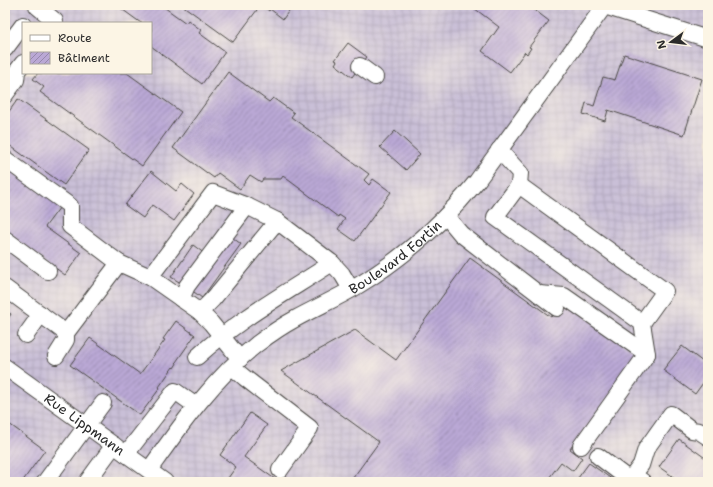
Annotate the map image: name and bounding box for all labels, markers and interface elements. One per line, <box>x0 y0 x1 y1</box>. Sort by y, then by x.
legend <box>22 22 152 74</box>
north arrow <box>651 22 691 62</box>
text: Route <box>58 30 92 46</box>
text: N <box>653 38 670 51</box>
text: Bâtiment <box>58 50 110 66</box>
street label: Boulevard Fortin <box>345 216 445 298</box>
street label: Rue Lippmann <box>41 389 129 459</box>

